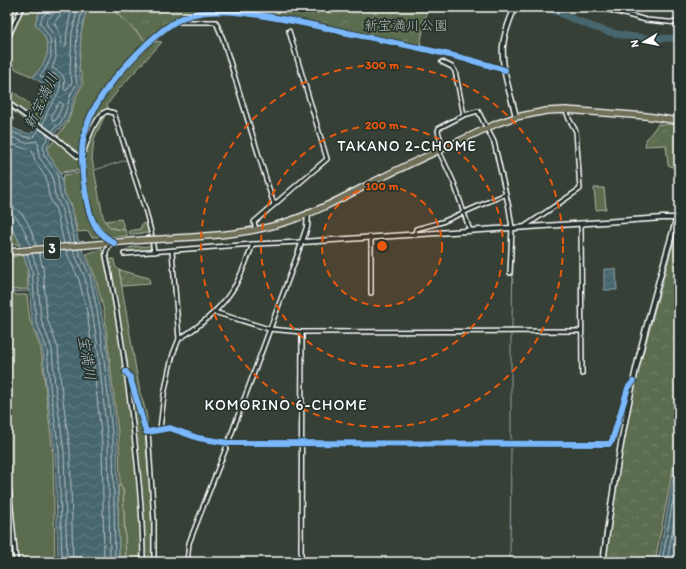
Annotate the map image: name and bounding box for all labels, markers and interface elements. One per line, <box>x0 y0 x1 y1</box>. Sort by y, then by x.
park label: 新宝満川公園 <box>364 17 448 34</box>
north arrow <box>624 22 664 62</box>
text: N <box>628 39 642 48</box>
text: 300 m <box>365 58 400 72</box>
water label: 新宝満川 <box>20 70 62 132</box>
text: 200 m <box>365 118 400 132</box>
district label: TAKANO 2-CHOME <box>337 137 477 155</box>
text: 100 m <box>365 179 399 193</box>
road number: 3 <box>44 237 60 259</box>
centre of rings <box>375 239 389 253</box>
water label: 宝満川 <box>75 334 99 382</box>
district label: KOMORINO 6-CHOME <box>205 396 367 414</box>

